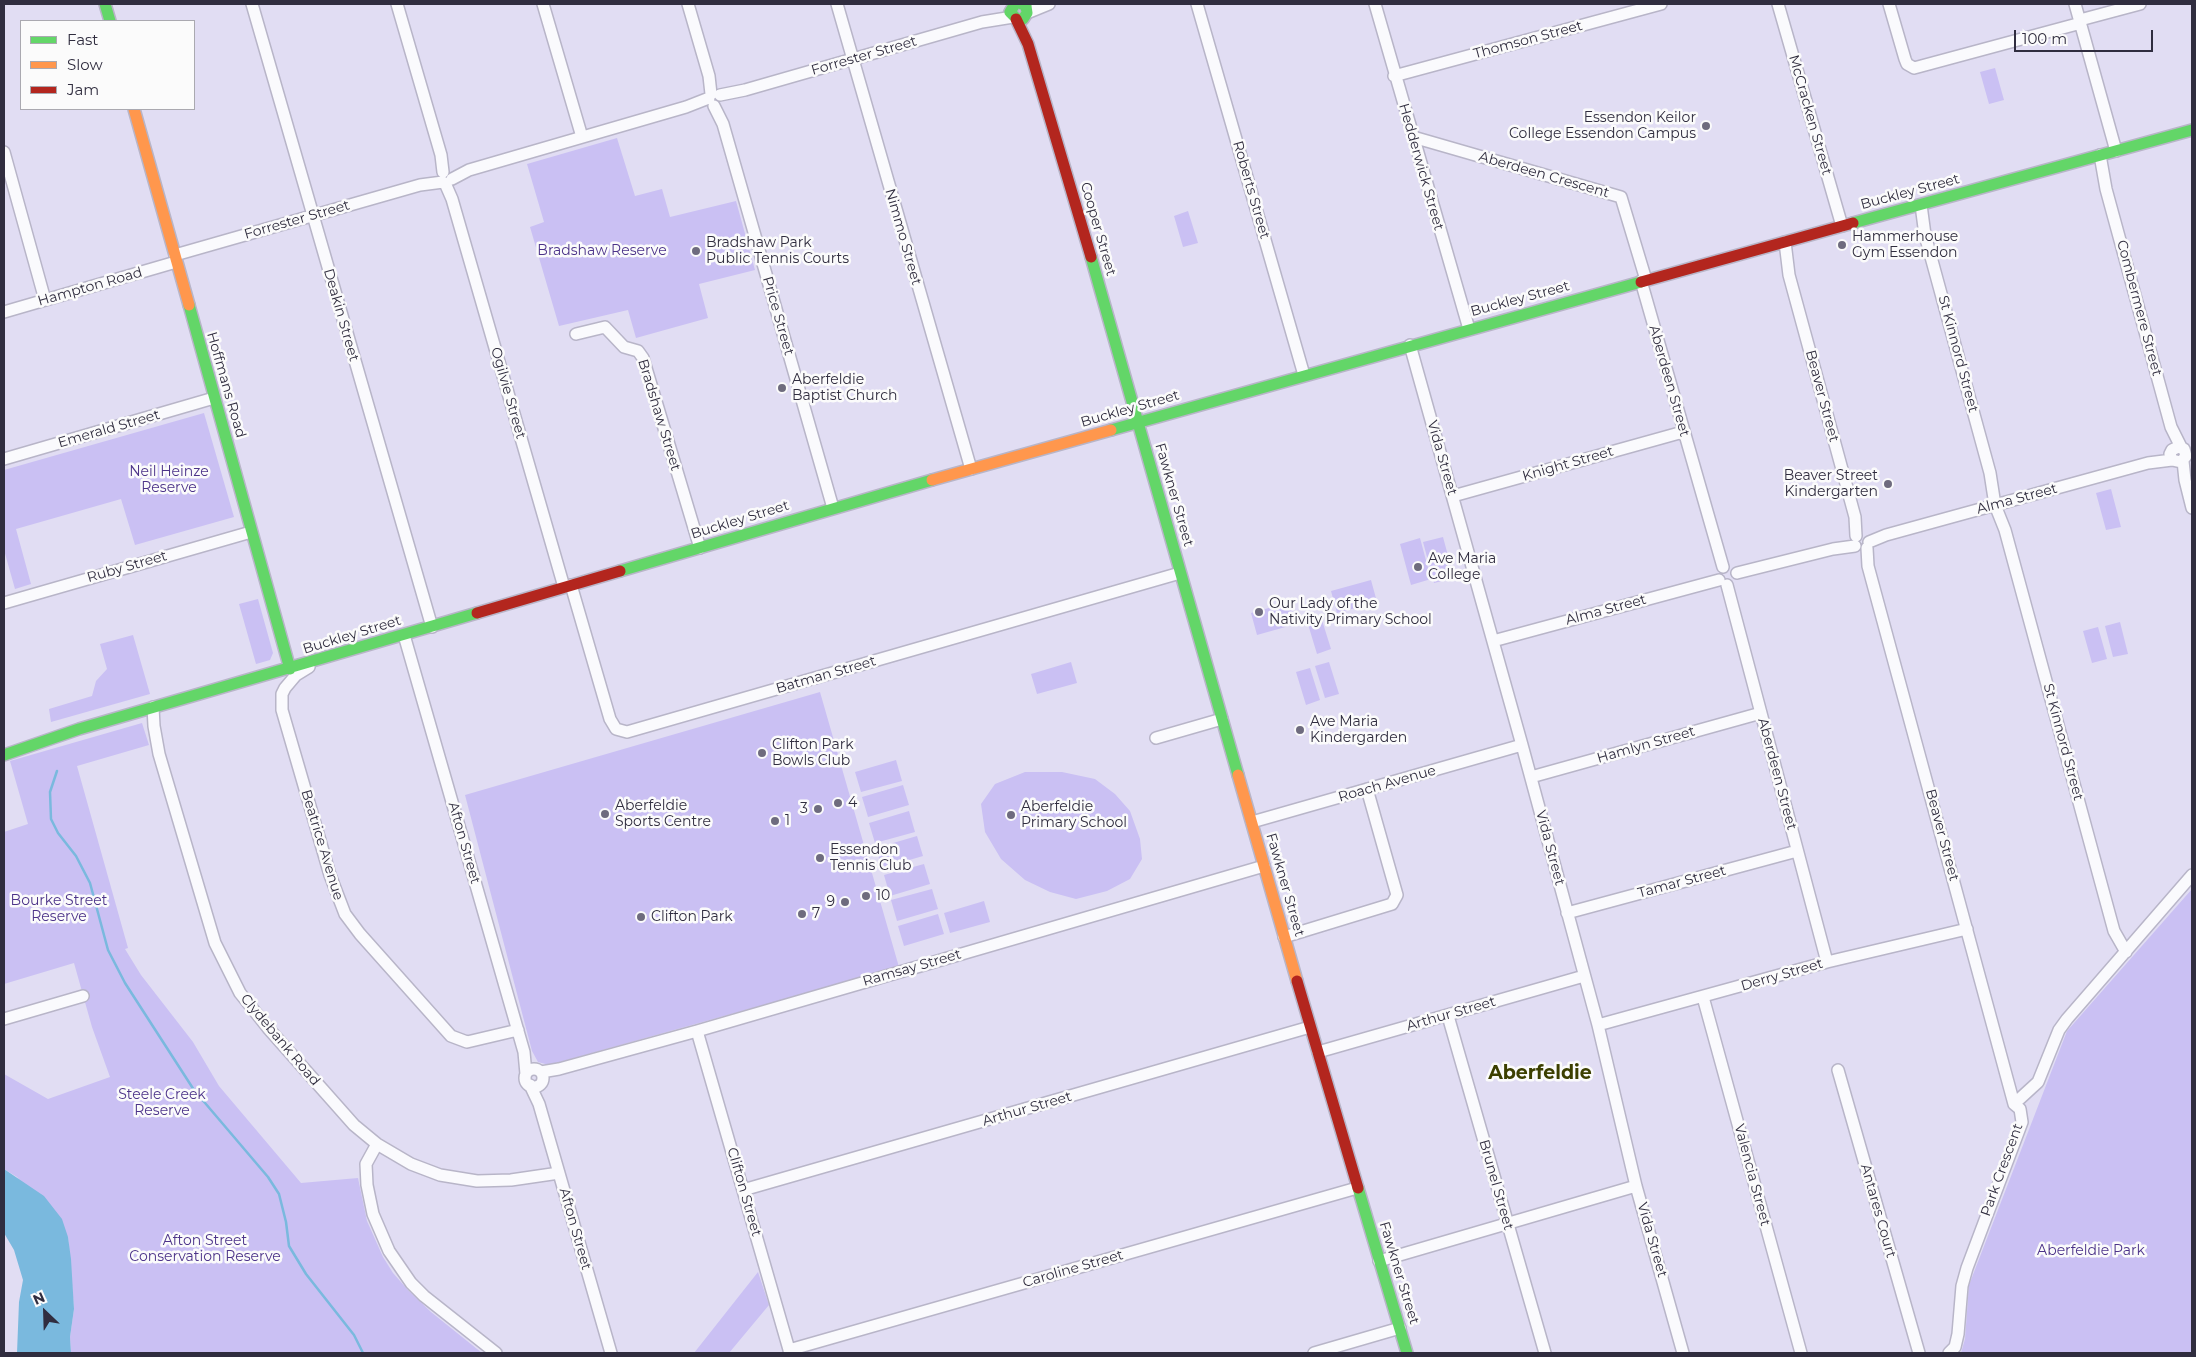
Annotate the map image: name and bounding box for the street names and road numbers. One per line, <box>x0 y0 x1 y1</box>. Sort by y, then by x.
street label: Thomson Street <box>1472 17 1584 63</box>
street label: Forrester Street <box>809 33 919 79</box>
street label: McCracken Street <box>1785 53 1835 177</box>
street label: Hedderwick Street <box>1395 102 1447 232</box>
street label: Roberts Street <box>1229 139 1273 241</box>
street label: Aberdeen Crescent <box>1477 148 1611 202</box>
street label: Buckley Street <box>1859 171 1961 213</box>
street label: Cooper Street <box>1077 180 1119 278</box>
street label: Nimmo Street <box>881 187 925 287</box>
street label: Forrester Street <box>242 197 352 243</box>
street label: Combermere Street <box>2113 238 2165 378</box>
street label: Hampton Road <box>36 264 144 310</box>
street label: Deakin Street <box>320 267 362 363</box>
street label: Price Street <box>759 275 797 357</box>
street label: Buckley Street <box>1469 278 1571 320</box>
street label: St Kinnord Street <box>1934 294 1982 414</box>
street label: Aberdeen Street <box>1645 323 1693 439</box>
street label: Hoffmans Road <box>203 330 249 440</box>
street label: Ogilvie Street <box>487 345 529 441</box>
street label: Beaver Street <box>1802 348 1842 444</box>
street label: Bradshaw Street <box>634 357 684 473</box>
street label: Buckley Street <box>1079 387 1181 431</box>
street label: Emerald Street <box>56 406 162 452</box>
street label: Vida Street <box>1423 419 1461 497</box>
street label: Fawkner Street <box>1151 441 1197 549</box>
street label: Knight Street <box>1521 443 1615 485</box>
street label: Alma Street <box>1975 480 2059 518</box>
street label: Buckley Street <box>689 497 791 543</box>
street label: Ruby Street <box>85 548 169 586</box>
street label: Alma Street <box>1564 591 1648 629</box>
street label: Buckley Street <box>301 612 403 658</box>
street label: Batman Street <box>774 653 878 697</box>
street label: St Kinnord Street <box>2039 682 2087 802</box>
street label: Aberdeen Street <box>1754 716 1800 832</box>
street label: Hamlyn Street <box>1595 723 1697 767</box>
street label: Roach Avenue <box>1336 762 1438 806</box>
street label: Beaver Street <box>1922 787 1962 883</box>
street label: Beatrice Avenue <box>297 788 347 902</box>
street label: Afton Street <box>444 800 484 886</box>
street label: Vida Street <box>1532 809 1568 887</box>
street label: Fawkner Street <box>1262 831 1308 939</box>
street label: Tamar Street <box>1636 862 1728 902</box>
street label: Ramsay Street <box>861 946 963 990</box>
street label: Derry Street <box>1739 955 1825 995</box>
street label: Clydebank Road <box>237 991 323 1089</box>
street label: Arthur Street <box>1404 993 1498 1035</box>
street label: Arthur Street <box>980 1088 1074 1130</box>
street label: Park Crescent <box>1977 1121 2027 1219</box>
street label: Valencia Street <box>1730 1122 1774 1228</box>
street label: Brunel Street <box>1475 1138 1517 1232</box>
street label: Clifton Street <box>723 1146 765 1238</box>
street label: Antares Court <box>1857 1162 1899 1260</box>
street label: Afton Street <box>555 1186 595 1272</box>
street label: Vida Street <box>1633 1201 1671 1279</box>
street label: Fawkner Street <box>1375 1219 1423 1327</box>
street label: Caroline Street <box>1021 1247 1125 1291</box>

